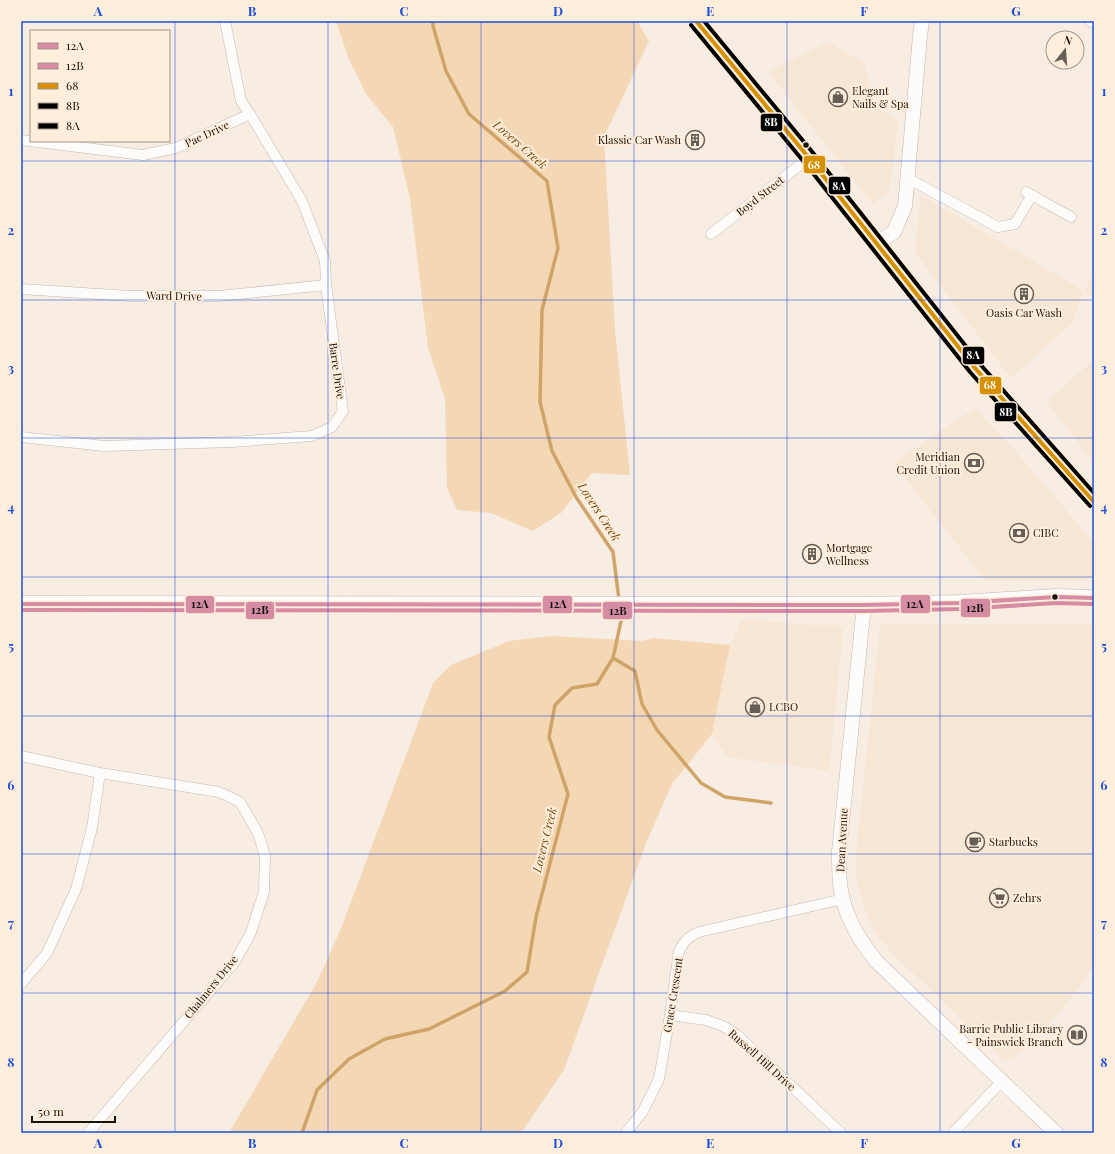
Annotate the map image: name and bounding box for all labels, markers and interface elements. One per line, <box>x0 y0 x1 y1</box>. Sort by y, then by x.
text: A <box>93 2 103 19</box>
text: B <box>248 2 257 19</box>
text: C <box>399 2 409 19</box>
text: D <box>553 2 563 19</box>
text: E <box>706 2 714 19</box>
text: F <box>860 2 868 19</box>
text: G <box>1011 2 1021 19</box>
legend <box>30 30 170 142</box>
north arrow <box>1045 30 1085 70</box>
text: N <box>1062 32 1074 48</box>
text: 12A <box>66 37 84 53</box>
text: 12B <box>66 57 84 73</box>
text: 68 <box>66 77 78 93</box>
text: 1 <box>9 82 14 99</box>
text: 1 <box>1102 82 1107 99</box>
place label: Elegant Nails & Spa <box>852 83 909 111</box>
shop icon: Elegant Nails & Spa <box>827 86 849 108</box>
text: 8B <box>66 97 80 113</box>
line badge: 8B <box>760 113 783 132</box>
text: 8B <box>764 114 778 129</box>
water label: Lovers Creek <box>490 116 551 172</box>
text: 8A <box>66 117 80 133</box>
street label: Pae Drive <box>182 117 232 150</box>
building icon: Klassic Car Wash <box>684 129 706 151</box>
place label: Klassic Car Wash <box>598 132 682 147</box>
unlabelled marker <box>801 140 811 150</box>
line badge: 68 <box>803 155 826 174</box>
text: 68 <box>808 157 820 172</box>
street label: Boyd Street <box>733 172 787 219</box>
line badge: 8A <box>828 176 851 195</box>
text: 8A <box>832 178 846 193</box>
text: 2 <box>8 221 15 238</box>
text: 2 <box>1101 221 1108 238</box>
building icon: Oasis Car Wash <box>1013 283 1035 305</box>
street label: Ward Drive <box>145 287 202 303</box>
place label: Oasis Car Wash <box>986 305 1062 320</box>
street label: Barre Drive <box>326 342 349 401</box>
line badge: 8A <box>962 346 985 365</box>
text: 8A <box>966 347 980 362</box>
text: 3 <box>8 359 14 376</box>
text: 3 <box>1101 359 1107 376</box>
line badge: 68 <box>979 376 1002 395</box>
text: 68 <box>984 377 996 392</box>
line badge: 8B <box>994 402 1017 422</box>
text: 8B <box>999 404 1013 419</box>
place label: Meridian Credit Union <box>896 449 960 477</box>
bank icon: Meridian Credit Union <box>963 452 985 474</box>
water label: Lovers Creek <box>574 478 625 544</box>
text: 4 <box>8 498 15 515</box>
text: 4 <box>1101 498 1108 515</box>
bank icon: CIBC <box>1008 522 1030 544</box>
place label: CIBC <box>1033 525 1059 540</box>
place label: Mortgage Wellness <box>825 540 873 568</box>
building icon: Mortgage Wellness <box>801 543 823 565</box>
unlabelled marker <box>1050 592 1060 602</box>
line badge: 12A <box>900 594 931 614</box>
line badge: 12A <box>185 595 215 614</box>
line badge: 12A <box>542 595 573 614</box>
text: 12A <box>191 596 209 611</box>
text: 12A <box>549 596 567 611</box>
text: 12A <box>906 596 924 611</box>
line badge: 12B <box>960 598 991 618</box>
text: 12B <box>966 600 984 615</box>
line badge: 12B <box>245 601 275 620</box>
line badge: 12B <box>602 601 633 620</box>
text: 12B <box>251 602 269 617</box>
text: 12B <box>609 603 627 618</box>
text: 5 <box>8 637 14 654</box>
text: 5 <box>1101 637 1107 654</box>
shop icon: LCBO <box>744 696 766 718</box>
place label: LCBO <box>769 699 798 714</box>
text: 6 <box>7 776 15 793</box>
text: 6 <box>1100 776 1108 793</box>
water label: Lovers Creek <box>528 806 560 875</box>
street label: Dean Avenue <box>832 807 851 872</box>
cafe icon: Starbucks <box>964 831 986 853</box>
place label: Starbucks <box>989 834 1038 849</box>
supermarket icon: Zehrs <box>988 887 1010 909</box>
place label: Zehrs <box>1013 890 1041 905</box>
text: 7 <box>8 914 14 931</box>
text: 7 <box>1101 914 1107 931</box>
street label: Chalmers Drive <box>180 952 241 1022</box>
street label: Grace Crescent <box>659 956 686 1034</box>
place label: Barrie Public Library - Painswick Branch <box>959 1021 1064 1049</box>
library icon: Barrie Public Library - Painswick Branch <box>1066 1024 1088 1046</box>
street label: Russell Hill Drive <box>726 1025 799 1094</box>
text: 8 <box>7 1053 15 1070</box>
text: 8 <box>1100 1053 1108 1070</box>
scale bar <box>32 1098 115 1124</box>
text: 50 m <box>38 1103 64 1119</box>
text: A <box>93 1134 103 1151</box>
text: B <box>248 1134 257 1151</box>
text: C <box>399 1134 409 1151</box>
text: D <box>553 1134 563 1151</box>
text: E <box>706 1134 714 1151</box>
text: F <box>860 1134 868 1151</box>
text: G <box>1011 1134 1021 1151</box>

